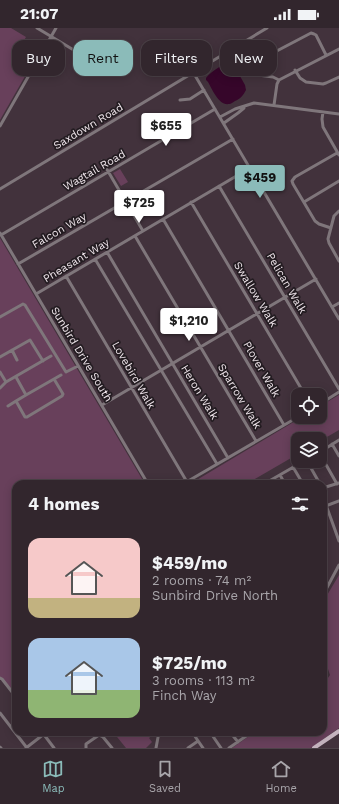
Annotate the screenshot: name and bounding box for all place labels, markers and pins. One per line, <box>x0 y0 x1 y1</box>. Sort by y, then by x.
pin: $655 <box>142 113 190 147</box>
pin: $459 <box>236 165 284 199</box>
pin: $725 <box>115 190 163 224</box>
pin: $1,210 <box>156 308 222 342</box>

